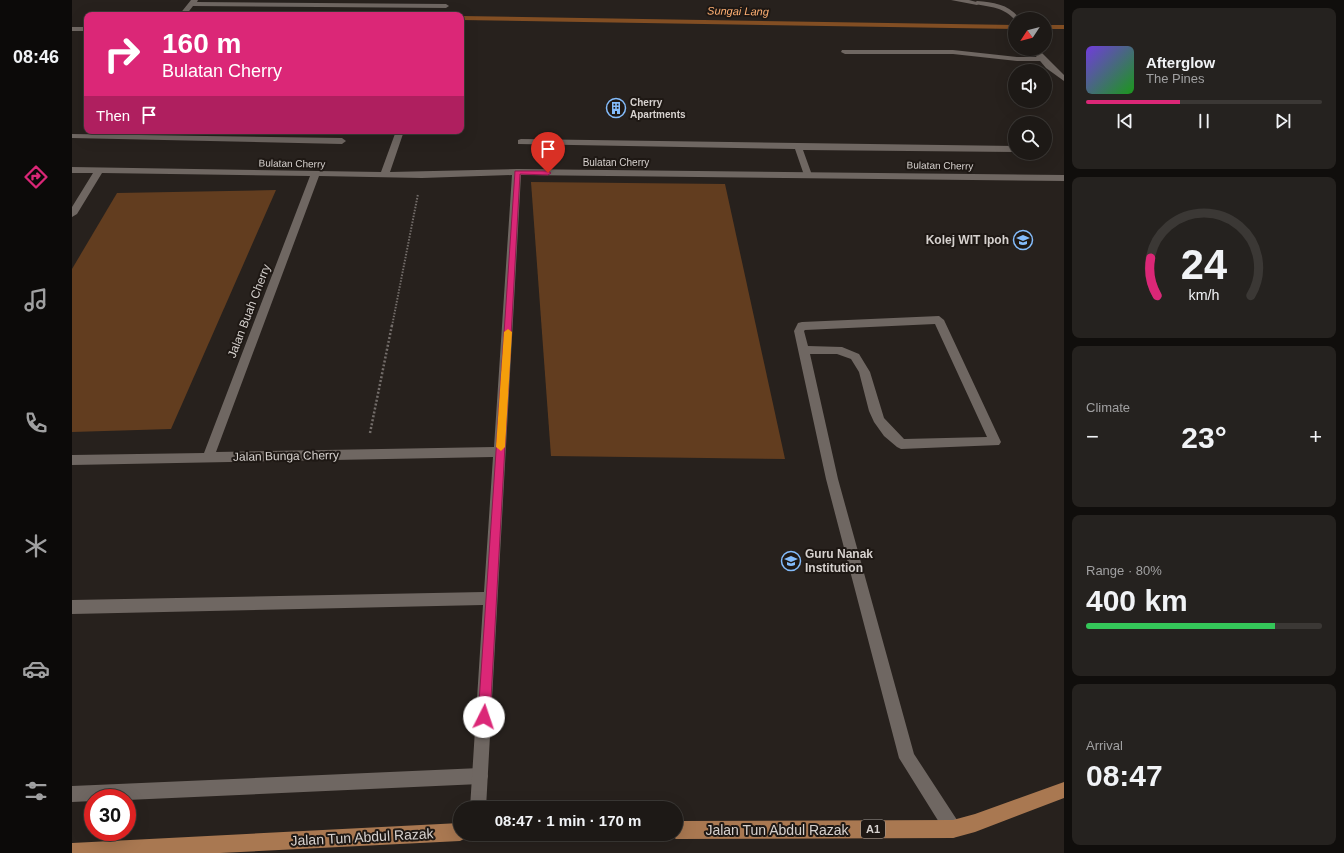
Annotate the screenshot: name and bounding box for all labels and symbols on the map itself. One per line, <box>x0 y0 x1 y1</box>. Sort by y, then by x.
water label: Sungai Lang <box>707 4 770 18</box>
north arrow <box>1008 12 1052 56</box>
building icon: Cherry Apartments <box>605 97 627 119</box>
place label: Cherry Apartments <box>630 97 686 120</box>
pin <box>531 132 565 173</box>
street label: Bulatan Cherry <box>259 157 325 170</box>
street label: Bulatan Cherry <box>583 157 649 168</box>
street label: Bulatan Cherry <box>907 159 973 172</box>
school or university icon: Kolej WIT Ipoh <box>1012 229 1034 251</box>
place label: Kolej WIT Ipoh <box>926 233 1009 247</box>
street label: Jalan Buah Cherry <box>225 262 273 360</box>
street label: Jalan Bunga Cherry <box>233 448 339 464</box>
place label: Guru Nanak Institution <box>805 547 873 575</box>
school or university icon: Guru Nanak Institution <box>780 550 802 572</box>
position arrow <box>463 696 505 738</box>
speed limit sign: 30 <box>84 789 136 841</box>
road number: A1 <box>861 820 885 838</box>
street label: Jalan Tun Abdul Razak <box>705 822 850 838</box>
street label: Jalan Tun Abdul Razak <box>290 825 435 849</box>

